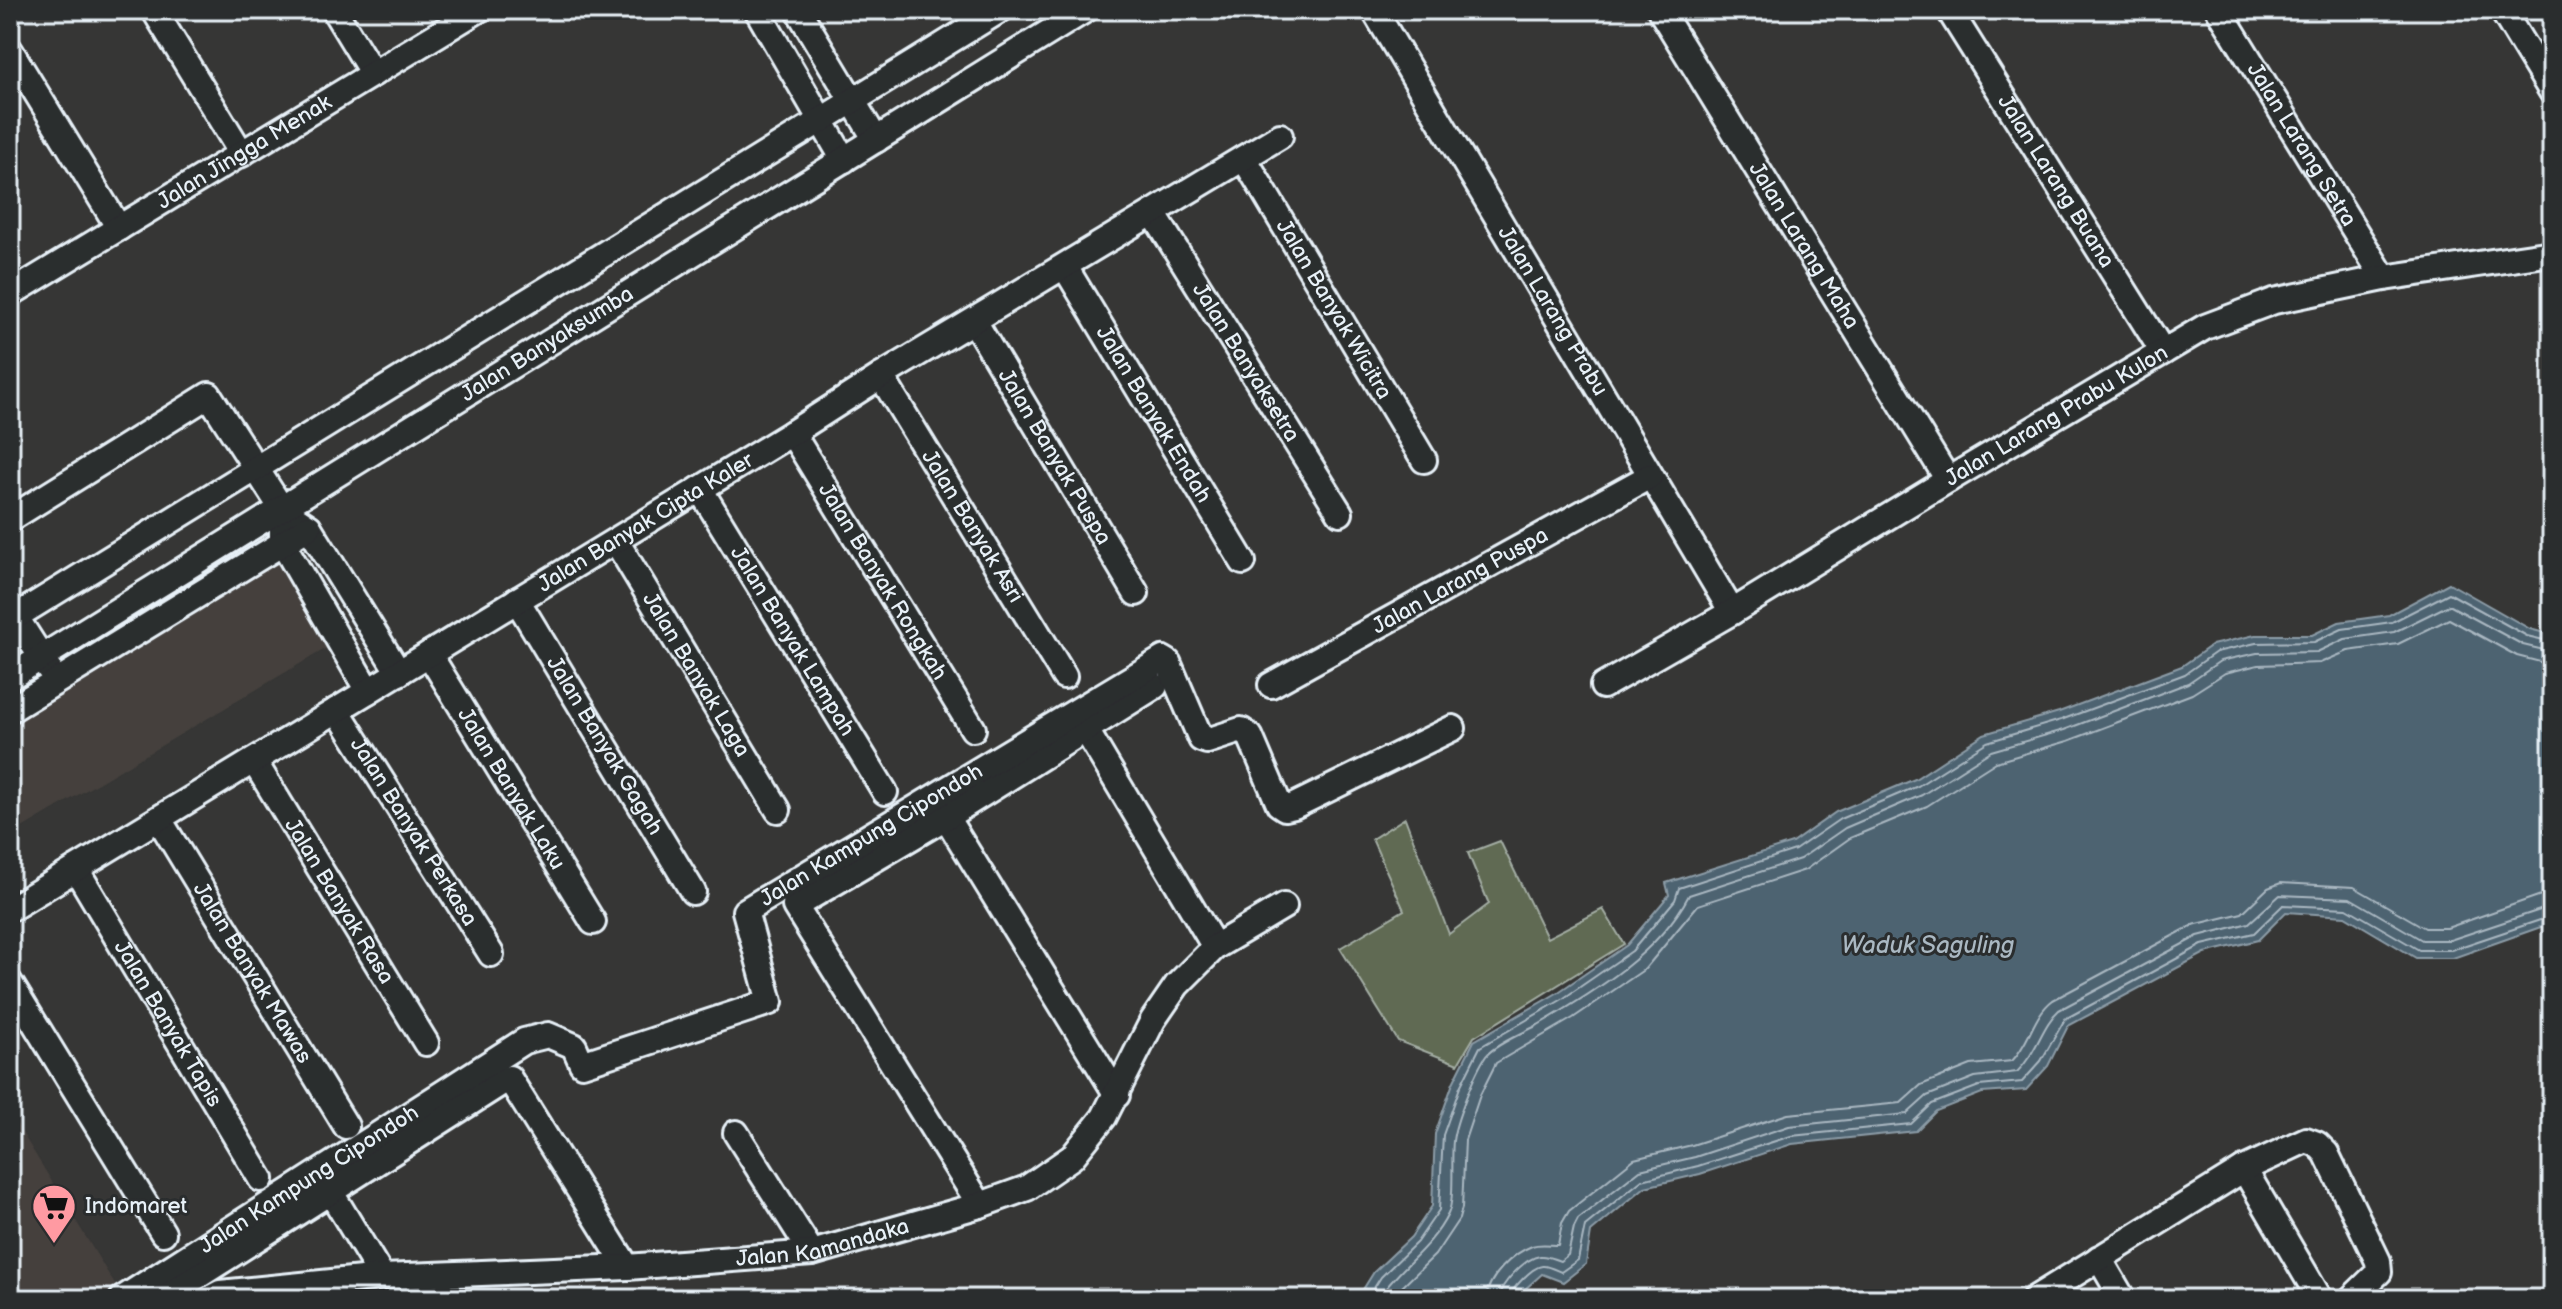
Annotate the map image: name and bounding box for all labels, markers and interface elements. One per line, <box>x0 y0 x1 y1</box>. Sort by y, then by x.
street label: Jalan Larang Setra <box>2241 58 2362 231</box>
street label: Jalan Jingga Menak <box>152 89 336 215</box>
street label: Jalan Larang Buana <box>1992 90 2120 273</box>
street label: Jalan Larang Maha <box>1743 157 1866 334</box>
street label: Jalan Banyak Wicitra <box>1270 214 1398 404</box>
street label: Jalan Larang Prabu <box>1492 221 1614 401</box>
street label: Jalan Banyaksetra <box>1186 278 1306 447</box>
street label: Jalan Banyaksumba <box>456 280 638 407</box>
street label: Jalan Banyak Endah <box>1090 321 1218 508</box>
street label: Jalan Larang Prabu Kulon <box>1940 339 2173 492</box>
street label: Jalan Banyak Puspa <box>992 364 1118 549</box>
street label: Jalan Banyak Asri <box>916 445 1030 608</box>
street label: Jalan Banyak Cipta Kaler <box>533 446 759 598</box>
street label: Jalan Banyak Rongkah <box>812 478 953 685</box>
street label: Jalan Larang Puspa <box>1367 521 1553 640</box>
street label: Jalan Banyak Lampah <box>725 541 861 741</box>
street label: Jalan Banyak Laga <box>637 587 756 762</box>
street label: Jalan Banyak Gagah <box>541 651 669 840</box>
street label: Jalan Banyak Laku <box>452 703 571 875</box>
street label: Jalan Banyak Perkasa <box>344 732 483 931</box>
street label: Jalan Kampung Cipondoh <box>755 757 987 912</box>
street label: Jalan Banyak Rasa <box>279 813 400 989</box>
street label: Jalan Banyak Mawas <box>187 877 318 1068</box>
water label: Waduk Saguling <box>1842 931 2015 960</box>
street label: Jalan Banyak Tapis <box>108 935 228 1112</box>
street label: Jalan Kampung Cipondoh <box>194 1099 424 1259</box>
supermarket icon: Indomaret <box>30 1182 78 1245</box>
place label: Indomaret <box>85 1193 188 1220</box>
street label: Jalan Kamandaka <box>735 1212 912 1272</box>

